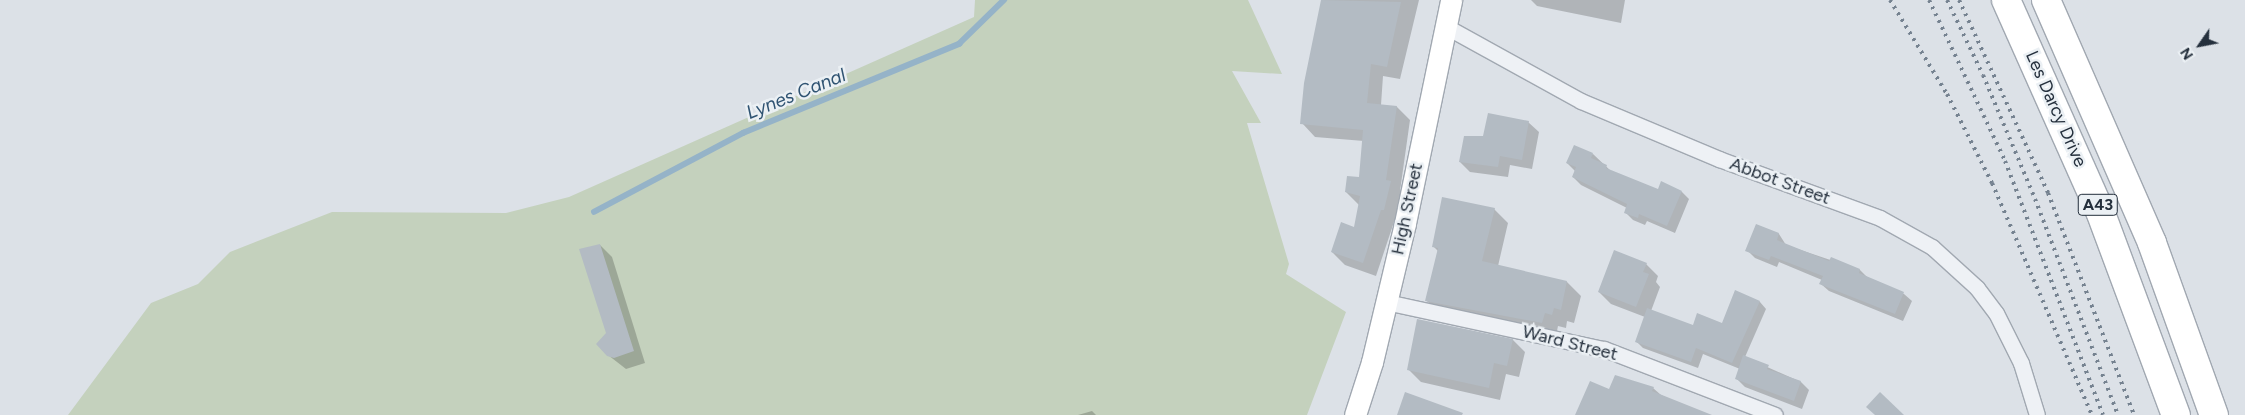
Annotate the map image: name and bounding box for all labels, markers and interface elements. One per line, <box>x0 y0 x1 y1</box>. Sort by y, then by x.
north arrow <box>2175 20 2225 70</box>
text: N <box>2177 44 2197 63</box>
street label: Les Darcy Drive <box>2021 48 2091 170</box>
water label: Lynes Canal <box>743 64 849 124</box>
street label: Abbot Street <box>1727 153 1833 209</box>
street label: High Street <box>1387 161 1427 257</box>
road number: A43 <box>2077 192 2119 218</box>
street label: Ward Street <box>1520 321 1620 365</box>

